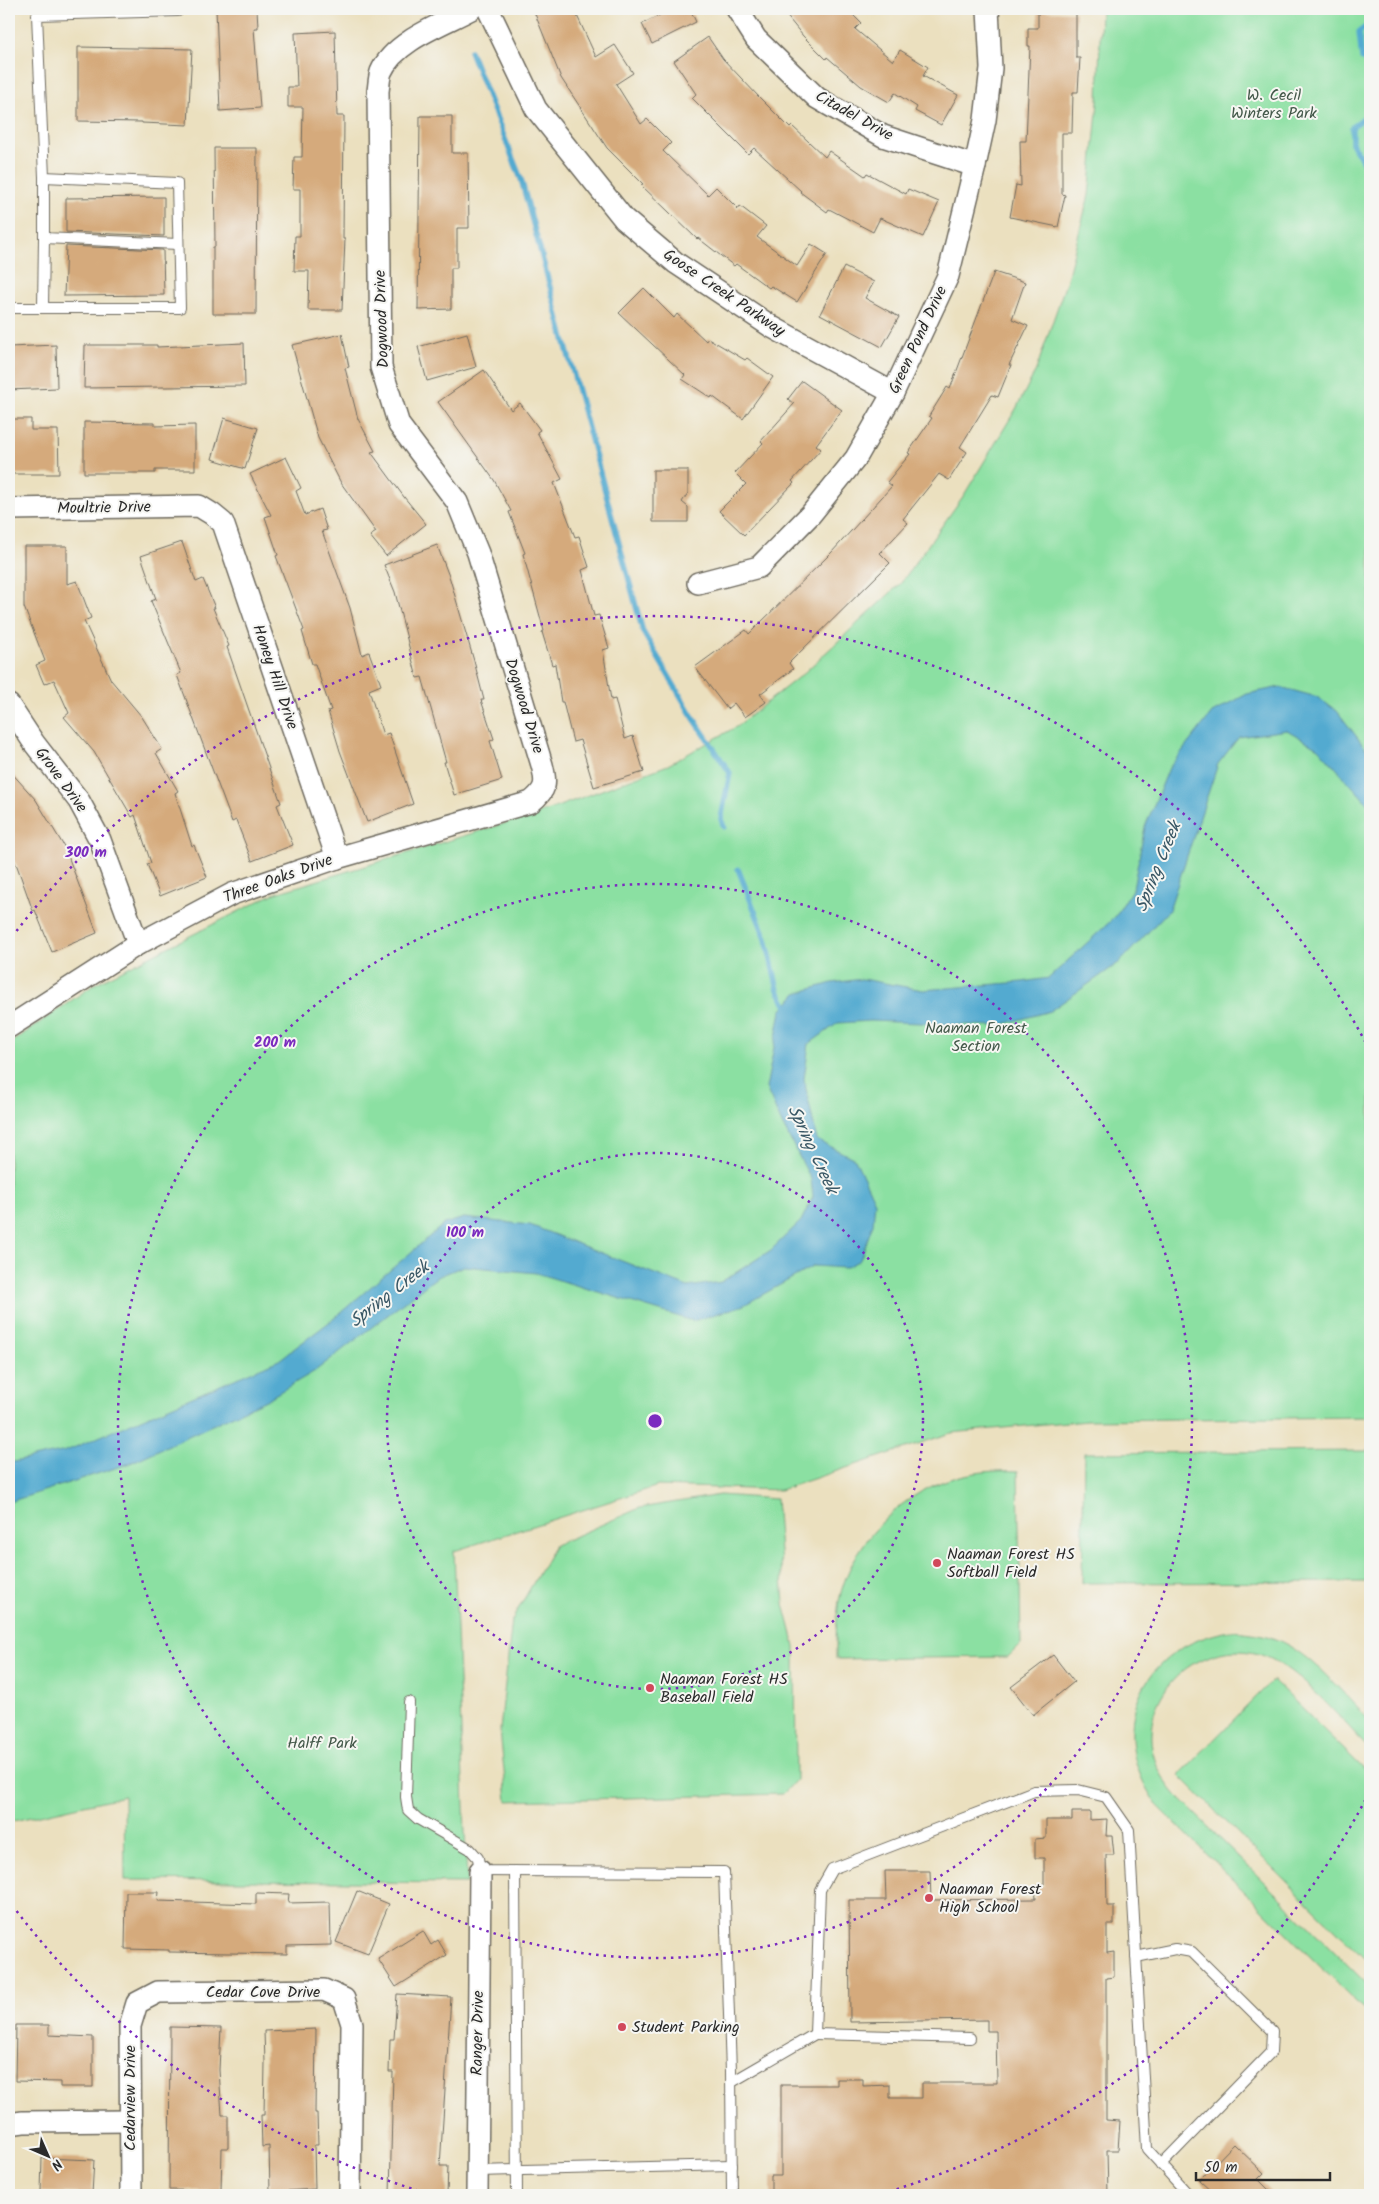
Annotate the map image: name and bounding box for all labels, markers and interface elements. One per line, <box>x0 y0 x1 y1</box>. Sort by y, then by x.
park label: W. Cecil Winters Park <box>1231 83 1317 126</box>
street label: Citadel Drive <box>810 84 898 148</box>
street label: Goose Creek Parkway <box>658 243 791 344</box>
street label: Dogwood Drive <box>368 269 396 369</box>
street label: Green Pond Drive <box>882 282 954 398</box>
street label: Moultrie Drive <box>57 495 151 521</box>
street label: Honey Hill Drive <box>245 621 305 733</box>
street label: Dogwood Drive <box>498 655 550 757</box>
street label: Grove Drive <box>29 742 93 818</box>
water label: Spring Creek <box>1128 815 1191 917</box>
text: 300 m <box>64 841 107 865</box>
street label: Three Oaks Drive <box>220 848 336 910</box>
park label: Naaman Forest Section <box>925 1016 1028 1059</box>
text: 200 m <box>254 1031 296 1055</box>
water label: Spring Creek <box>779 1101 846 1202</box>
text: 100 m <box>446 1221 484 1245</box>
water label: Spring Creek <box>344 1253 438 1336</box>
centre of rings <box>646 1412 664 1430</box>
place label: Naaman Forest HS Softball Field <box>947 1542 1075 1585</box>
marker: Naaman Forest HS Softball Field <box>931 1557 943 1569</box>
place label: Naaman Forest HS Baseball Field <box>660 1667 788 1710</box>
marker: Naaman Forest HS Baseball Field <box>644 1682 656 1694</box>
park label: Halff Park <box>287 1731 357 1756</box>
place label: Naaman Forest High School <box>939 1877 1042 1920</box>
marker: Naaman Forest High School <box>923 1892 935 1904</box>
street label: Cedar Cove Drive <box>206 1980 320 2005</box>
street label: Ranger Drive <box>465 1990 491 2076</box>
place label: Student Parking <box>632 2015 740 2040</box>
marker: Student Parking <box>616 2021 628 2033</box>
street label: Cedarview Drive <box>118 2045 143 2151</box>
north arrow <box>22 2132 72 2182</box>
scale bar <box>1196 2149 1330 2181</box>
text: N <box>45 2154 67 2176</box>
text: 50 m <box>1204 2156 1238 2180</box>

